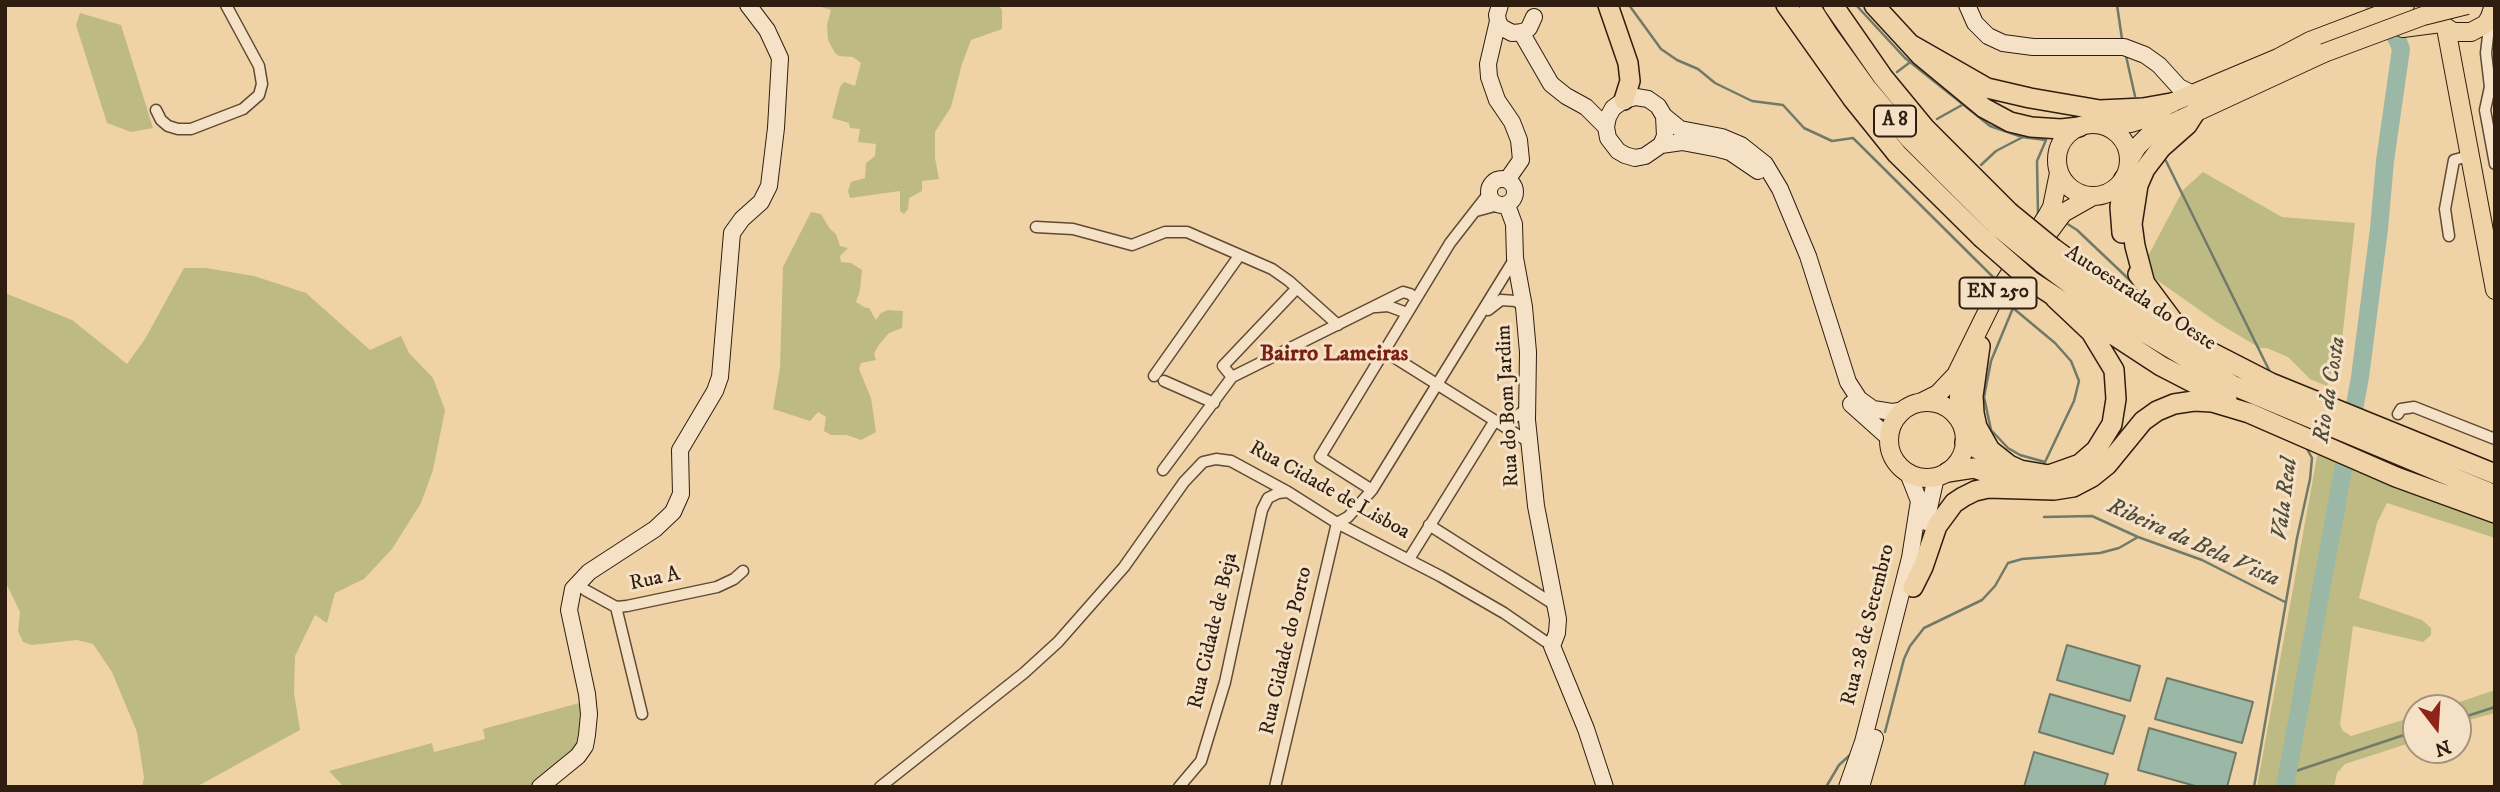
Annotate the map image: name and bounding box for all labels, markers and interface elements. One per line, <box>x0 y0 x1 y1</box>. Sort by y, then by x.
road number: A 8 <box>1874 105 1916 136</box>
street label: Autoestrada do Oeste <box>2060 241 2220 357</box>
road number: EN 250 <box>1960 278 2036 308</box>
street label: Rua do Bom Jardim <box>1492 324 1526 488</box>
water label: Rio da Costa <box>2309 335 2353 445</box>
district label: Bairro Lameiras <box>1260 341 1408 369</box>
street label: Rua Cidade de Lisboa <box>1244 436 1414 546</box>
water label: Vala Real <box>2267 456 2305 542</box>
water label: Ribeira da Bela Vista <box>2103 494 2283 594</box>
street label: Rua 28 de Setembro <box>1837 542 1901 708</box>
street label: Rua Cidade de Beja <box>1184 550 1244 712</box>
street label: Rua A <box>627 562 683 598</box>
street label: Rua Cidade do Porto <box>1255 564 1319 738</box>
north arrow <box>2402 694 2472 764</box>
text: N <box>2432 734 2454 761</box>

